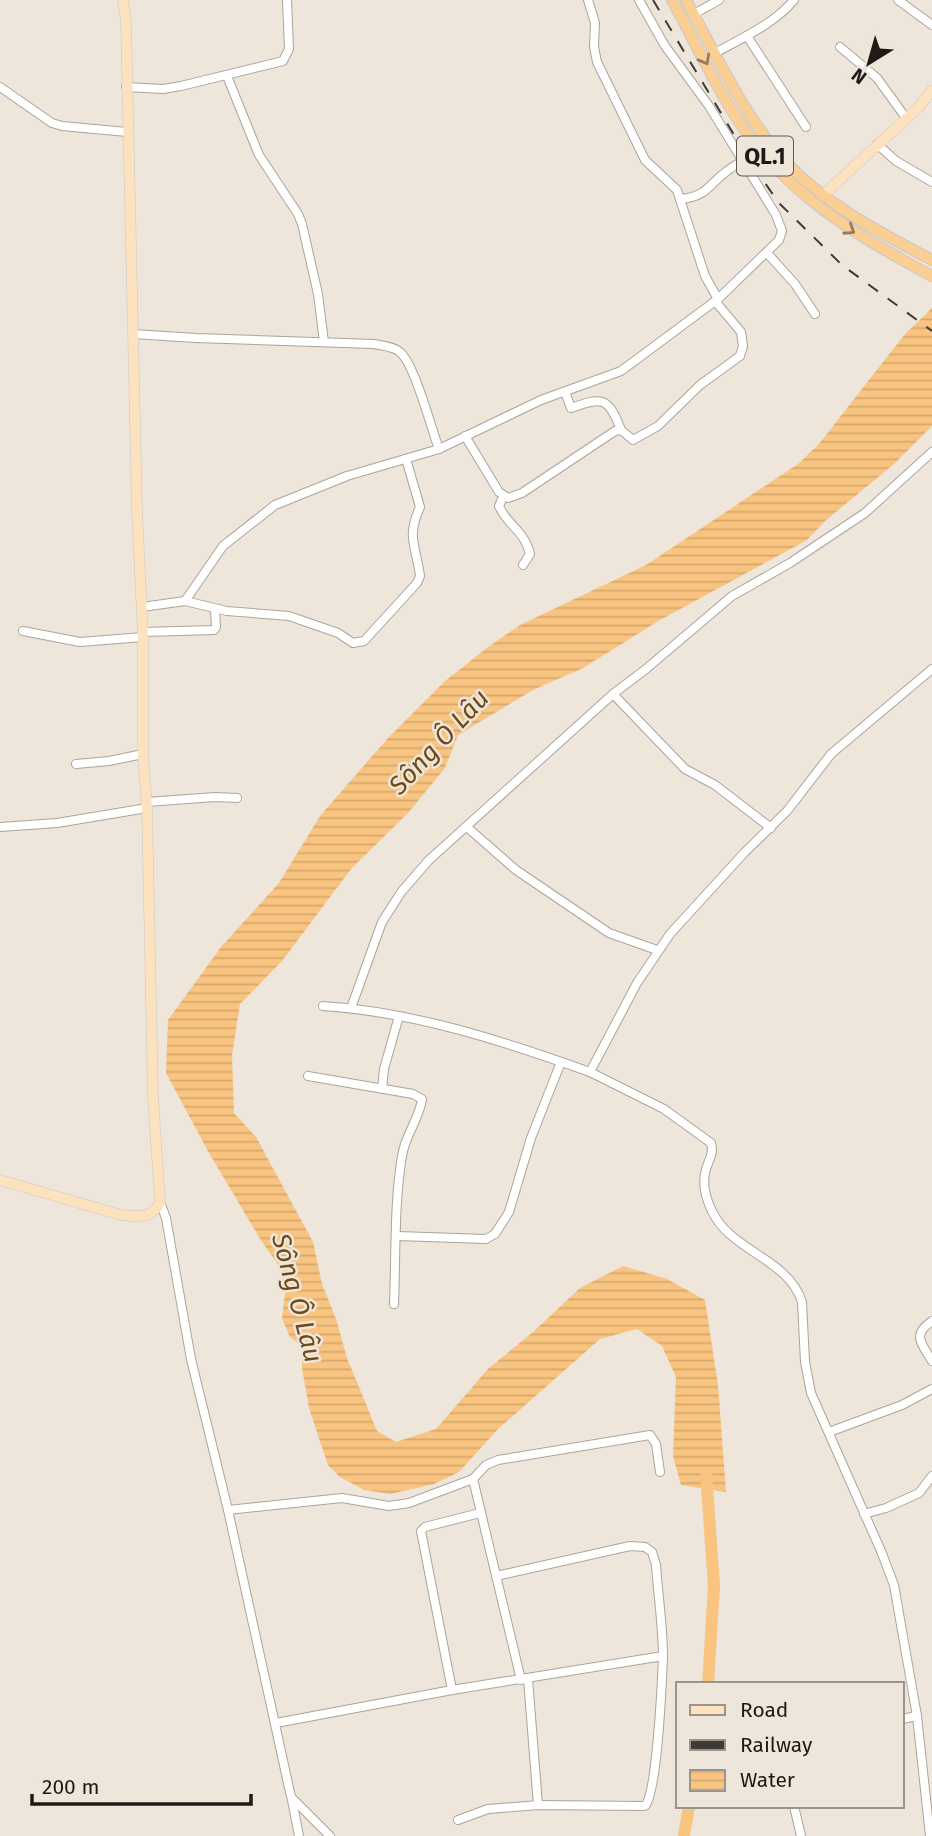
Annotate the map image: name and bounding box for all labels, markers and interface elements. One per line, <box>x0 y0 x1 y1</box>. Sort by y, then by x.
north arrow <box>834 28 904 98</box>
one-way arrow <box>696 53 710 65</box>
text: N <box>847 63 871 89</box>
road number: QL.1 <box>737 136 793 176</box>
one-way arrow <box>843 222 856 235</box>
water label: Sông Ô Lâu <box>382 683 495 802</box>
water label: Sông Ô Lâu <box>265 1229 329 1366</box>
legend <box>676 1682 904 1808</box>
text: Road <box>740 1697 788 1723</box>
text: Railway <box>740 1732 813 1758</box>
scale bar <box>32 1762 250 1806</box>
text: Water <box>740 1767 795 1793</box>
text: 200 m <box>42 1774 99 1800</box>

